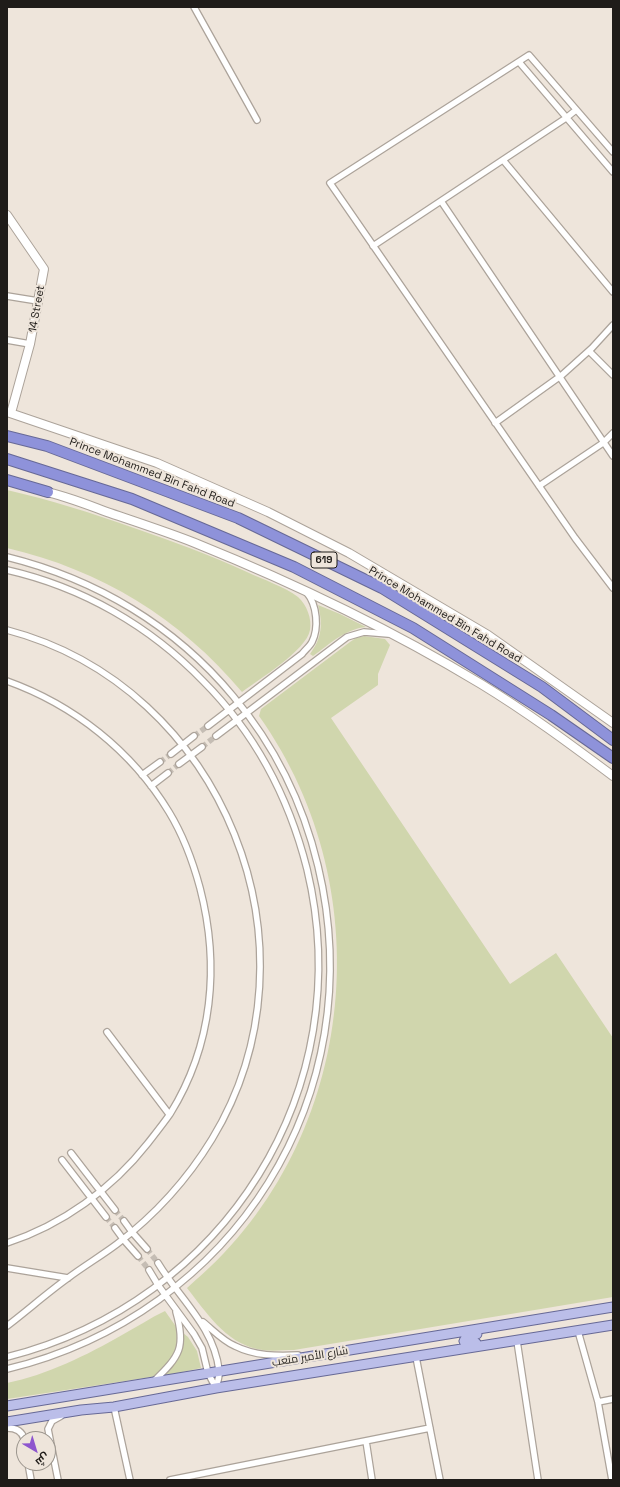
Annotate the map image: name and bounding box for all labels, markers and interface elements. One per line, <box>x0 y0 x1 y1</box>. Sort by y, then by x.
street label: 14 Street <box>26 284 48 334</box>
street label: Prince Mohammed Bin Fahd Road <box>67 435 237 511</box>
road number: 619 <box>311 552 337 568</box>
street label: Prince Mohammed Bin Fahd Road <box>366 564 524 666</box>
street label: شارع الأمير متعب <box>271 1344 349 1370</box>
north arrow <box>16 1431 56 1471</box>
text: ش <box>33 1450 53 1470</box>

